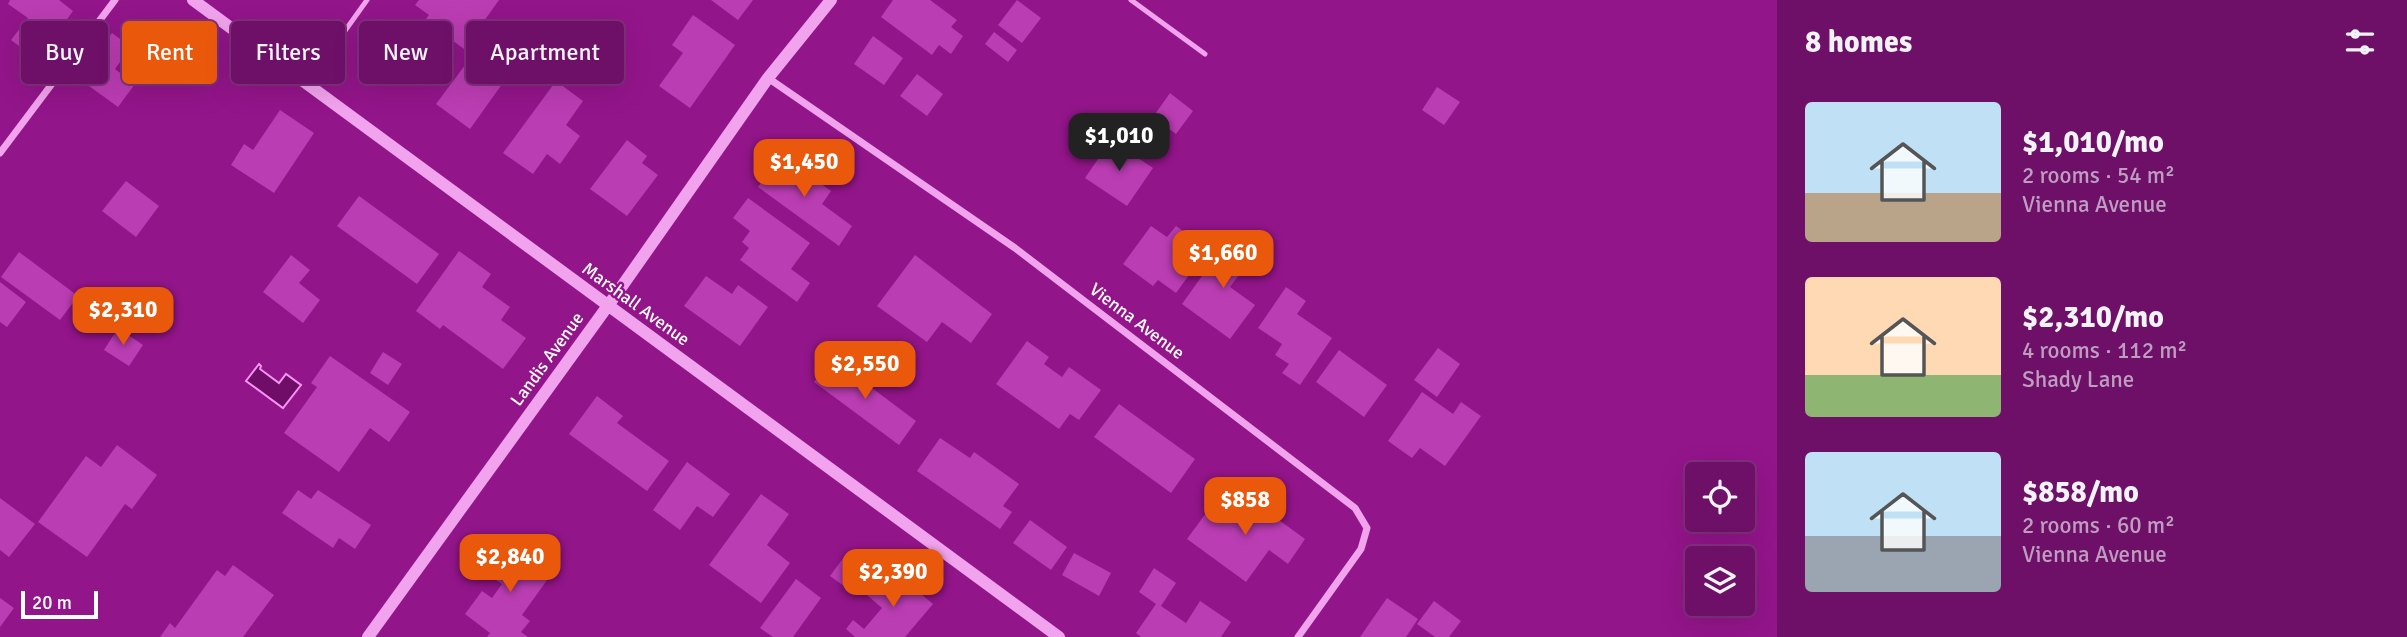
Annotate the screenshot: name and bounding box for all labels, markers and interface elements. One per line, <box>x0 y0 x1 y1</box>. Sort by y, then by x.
chip: Buy <box>21 21 108 84</box>
chip: Rent <box>122 21 217 84</box>
chip: Filters <box>231 21 345 84</box>
chip: New <box>359 21 452 84</box>
chip: Apartment <box>466 21 624 84</box>
icon: filters <box>2341 23 2379 61</box>
text: 8 homes <box>1805 24 1912 61</box>
pin: $1,010 <box>1062 114 1176 173</box>
text: $1,010 <box>1085 121 1153 150</box>
text: $1,010/mo <box>2022 124 2164 161</box>
icon: home <box>1861 130 1945 214</box>
pin: $1,450 <box>747 140 861 199</box>
text: $1,450 <box>770 147 838 176</box>
text: 2 rooms · 54 m² <box>2022 161 2175 190</box>
text: Vienna Avenue <box>2022 190 2167 219</box>
pin: $1,660 <box>1166 230 1280 290</box>
text: $1,660 <box>1189 238 1257 267</box>
street label: Marshall Avenue <box>578 258 694 350</box>
street label: Vienna Avenue <box>1085 278 1189 364</box>
pin: $2,310 <box>66 288 180 347</box>
text: $2,310 <box>89 295 157 324</box>
text: $2,310/mo <box>2022 299 2164 336</box>
icon: home <box>1861 305 1945 389</box>
street label: Landis Avenue <box>506 308 588 410</box>
text: 4 rooms · 112 m² <box>2022 336 2187 365</box>
pin: $2,550 <box>808 342 922 401</box>
text: $2,550 <box>831 349 899 378</box>
text: Shady Lane <box>2022 365 2134 394</box>
map controls <box>1685 462 1755 616</box>
button: locate <box>1685 462 1755 532</box>
text: $858/mo <box>2022 474 2139 511</box>
pin: $858 <box>1204 477 1286 537</box>
icon: home <box>1861 480 1945 564</box>
text: $858 <box>1220 485 1270 514</box>
text: 2 rooms · 60 m² <box>2022 511 2175 540</box>
pin: $2,840 <box>453 534 567 594</box>
text: Vienna Avenue <box>2022 540 2167 569</box>
text: $2,840 <box>476 542 544 571</box>
button: layers <box>1685 546 1755 616</box>
pin: $2,390 <box>836 550 950 609</box>
text: $2,390 <box>859 557 927 586</box>
scale bar <box>21 588 98 620</box>
text: 20 m <box>32 591 72 615</box>

